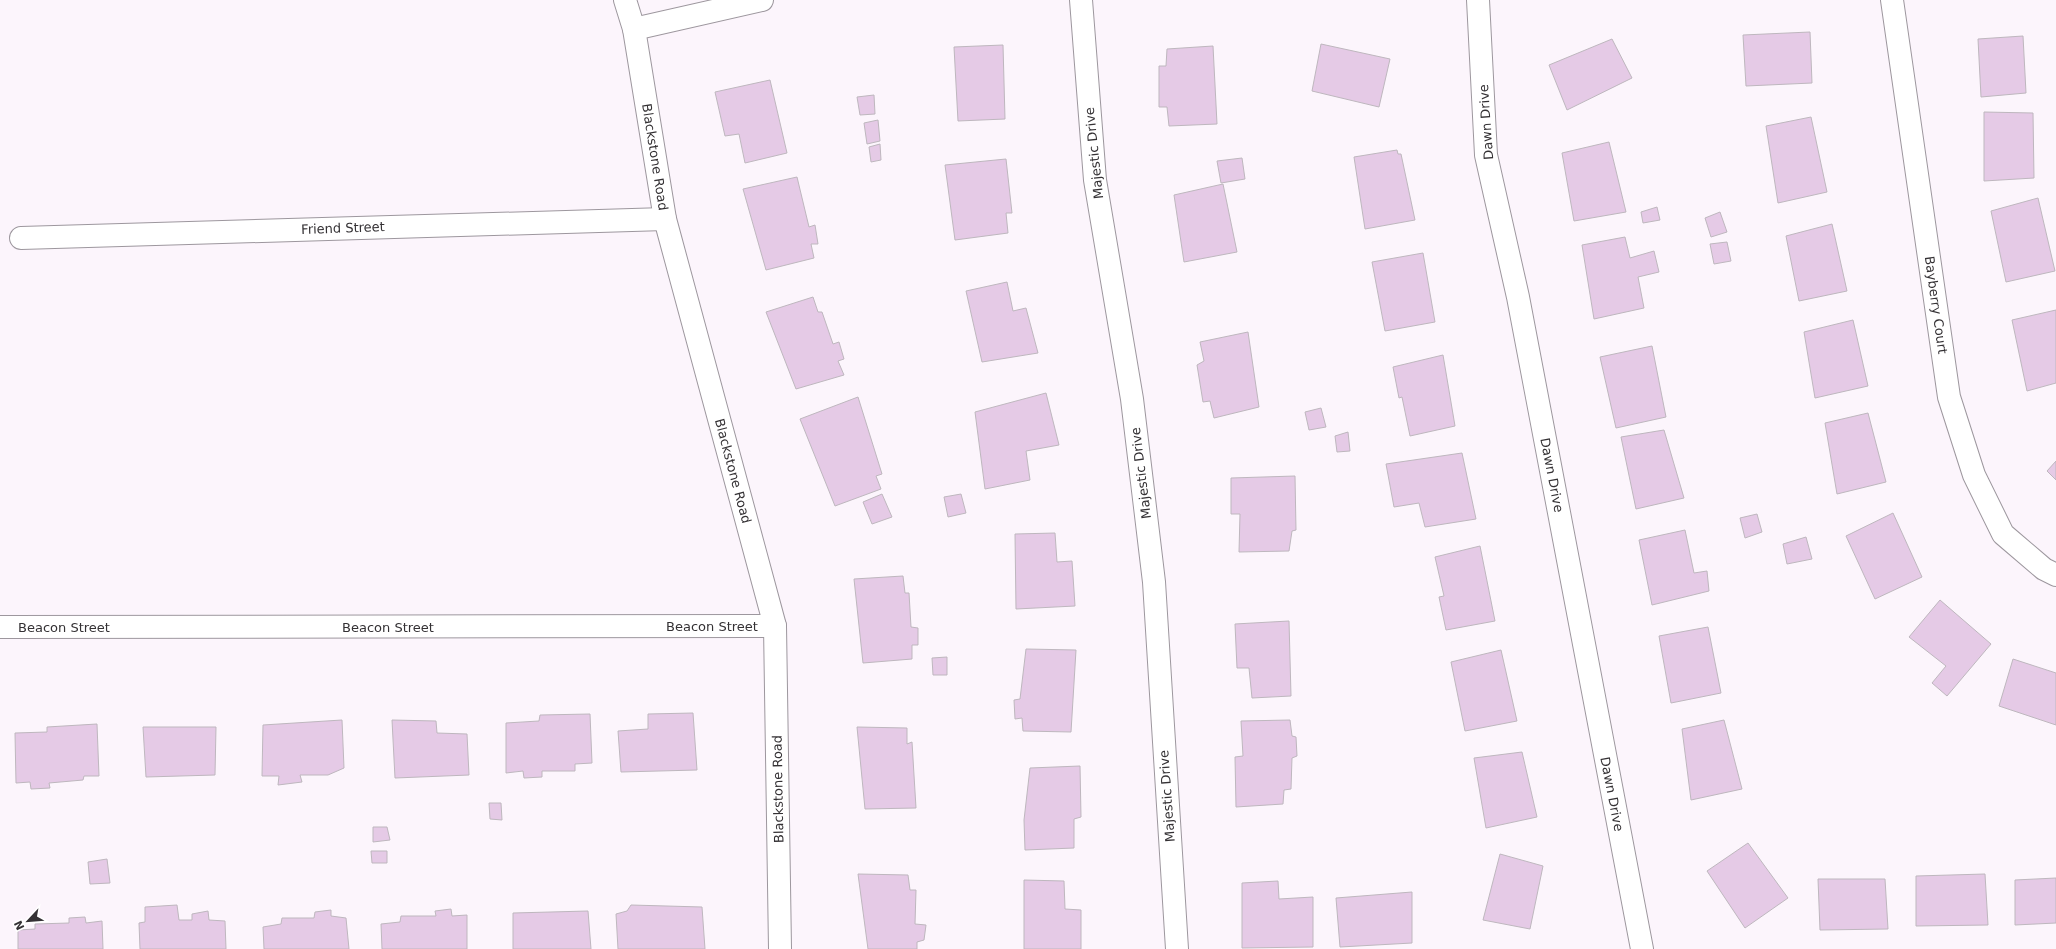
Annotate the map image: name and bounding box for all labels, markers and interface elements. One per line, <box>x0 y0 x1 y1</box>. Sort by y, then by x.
street label: Dawn Drive <box>1476 84 1496 160</box>
street label: Blackstone Road <box>639 102 671 212</box>
street label: Majestic Drive <box>1082 106 1106 200</box>
street label: Friend Street <box>301 219 385 237</box>
street label: Bayberry Court <box>1922 255 1950 355</box>
street label: Blackstone Road <box>712 417 754 525</box>
street label: Majestic Drive <box>1128 426 1154 520</box>
street label: Dawn Drive <box>1537 436 1567 514</box>
street label: Beacon Street <box>666 619 758 634</box>
street label: Beacon Street <box>18 620 110 635</box>
street label: Beacon Street <box>342 620 434 635</box>
street label: Blackstone Road <box>770 735 786 843</box>
street label: Majestic Drive <box>1156 749 1178 843</box>
street label: Dawn Drive <box>1597 755 1627 833</box>
north arrow <box>8 901 48 941</box>
text: N <box>12 918 27 932</box>

